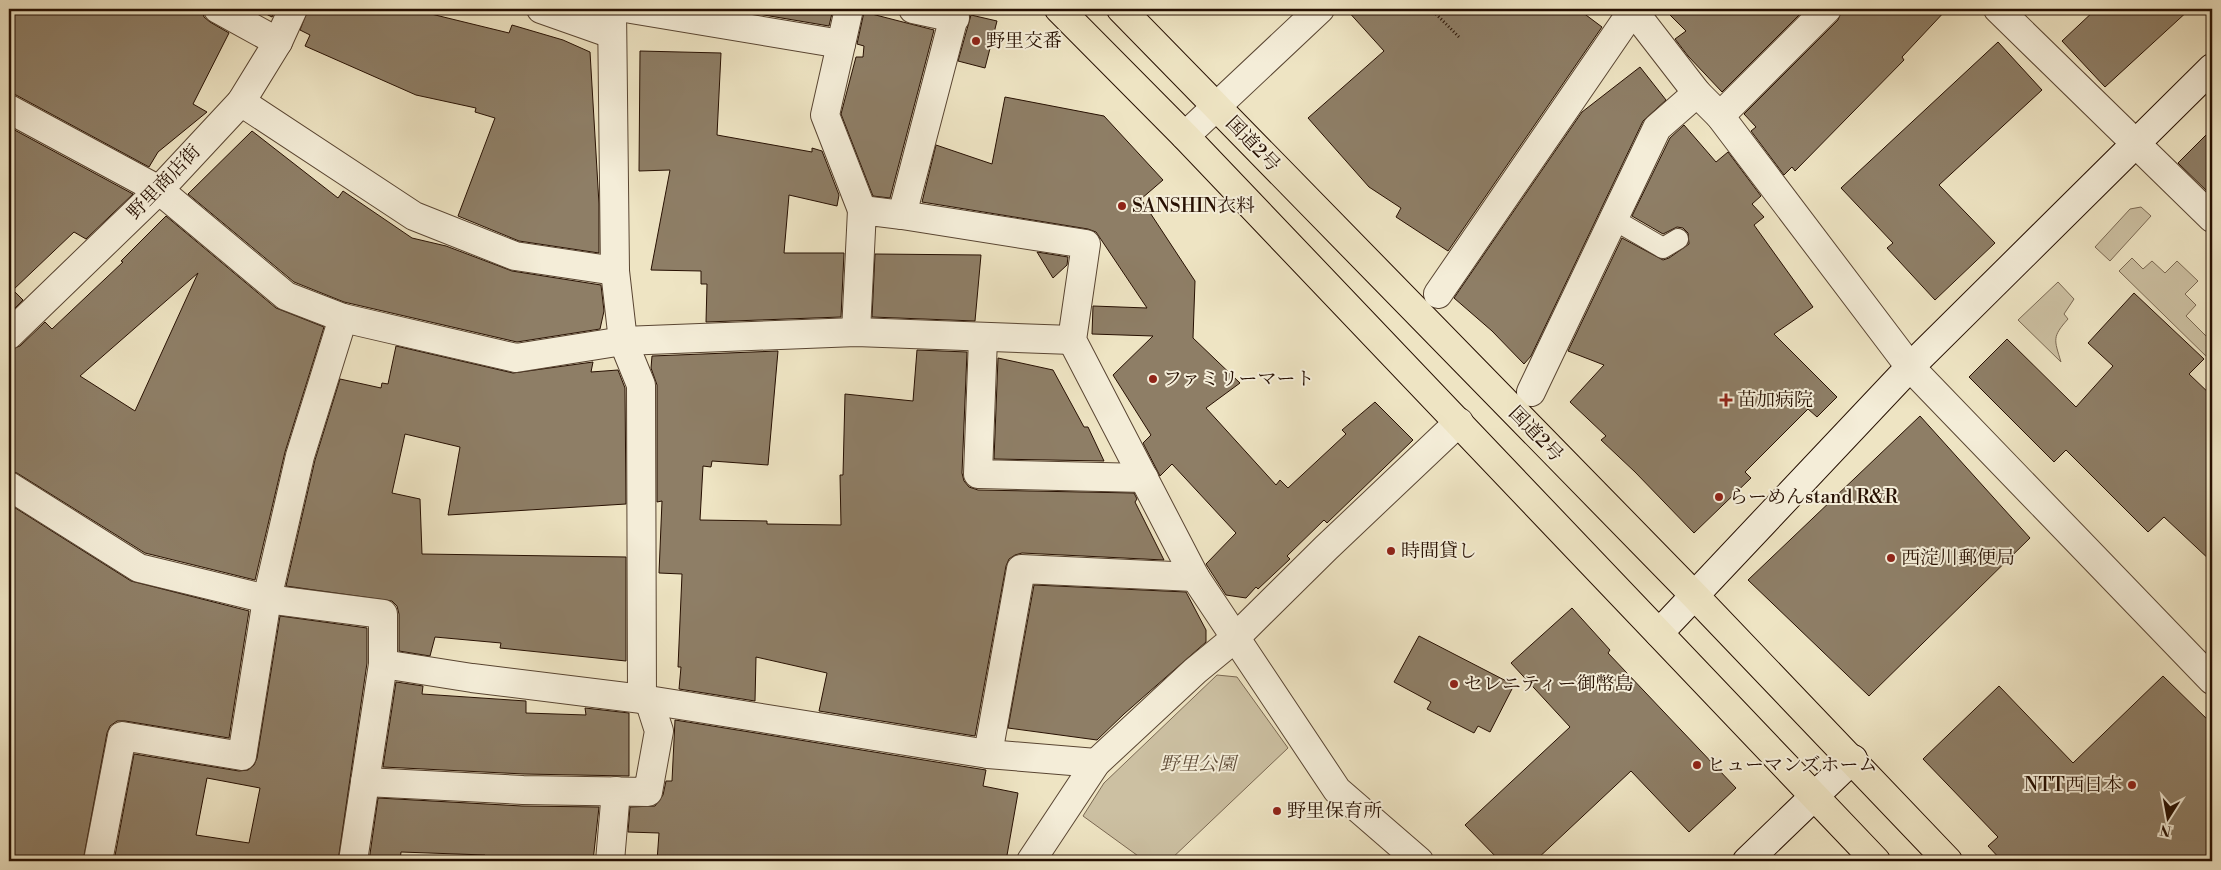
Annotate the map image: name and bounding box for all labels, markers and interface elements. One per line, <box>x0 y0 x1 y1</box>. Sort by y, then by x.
place label: 野里交番 <box>986 29 1062 53</box>
marker: 野里交番 <box>970 35 982 47</box>
street label: 国道2号 <box>1221 111 1285 177</box>
street label: 野里商店街 <box>122 139 206 225</box>
place label: SANSHIN衣料 <box>1132 194 1255 218</box>
marker: SANSHIN衣料 <box>1116 200 1128 212</box>
place label: ファミリーマート <box>1163 367 1315 391</box>
marker: ファミリーマート <box>1147 373 1159 385</box>
place label: 苗加病院 <box>1737 388 1813 412</box>
marker: 苗加病院 <box>1719 393 1733 407</box>
street label: 国道2号 <box>1504 401 1568 467</box>
place label: らーめんstand R&R <box>1729 485 1898 509</box>
marker: らーめんstand R&R <box>1713 491 1725 503</box>
place label: 時間貸し <box>1401 539 1477 563</box>
marker: 時間貸し <box>1385 545 1397 557</box>
place label: 西淀川郵便局 <box>1901 546 2015 570</box>
marker: 西淀川郵便局 <box>1885 552 1897 564</box>
place label: セレニティー御幣島 <box>1464 672 1633 696</box>
marker: セレニティー御幣島 <box>1448 678 1460 690</box>
park label: 野里公園 <box>1160 752 1239 776</box>
place label: ヒューマンズホーム <box>1707 753 1877 777</box>
marker: ヒューマンズホーム <box>1691 759 1703 771</box>
place label: NTT西日本 <box>2024 773 2122 797</box>
marker: NTT西日本 <box>2126 779 2138 791</box>
north arrow <box>2144 792 2194 842</box>
place label: 野里保育所 <box>1287 799 1382 823</box>
marker: 野里保育所 <box>1271 805 1283 817</box>
text: N <box>2159 820 2173 840</box>

